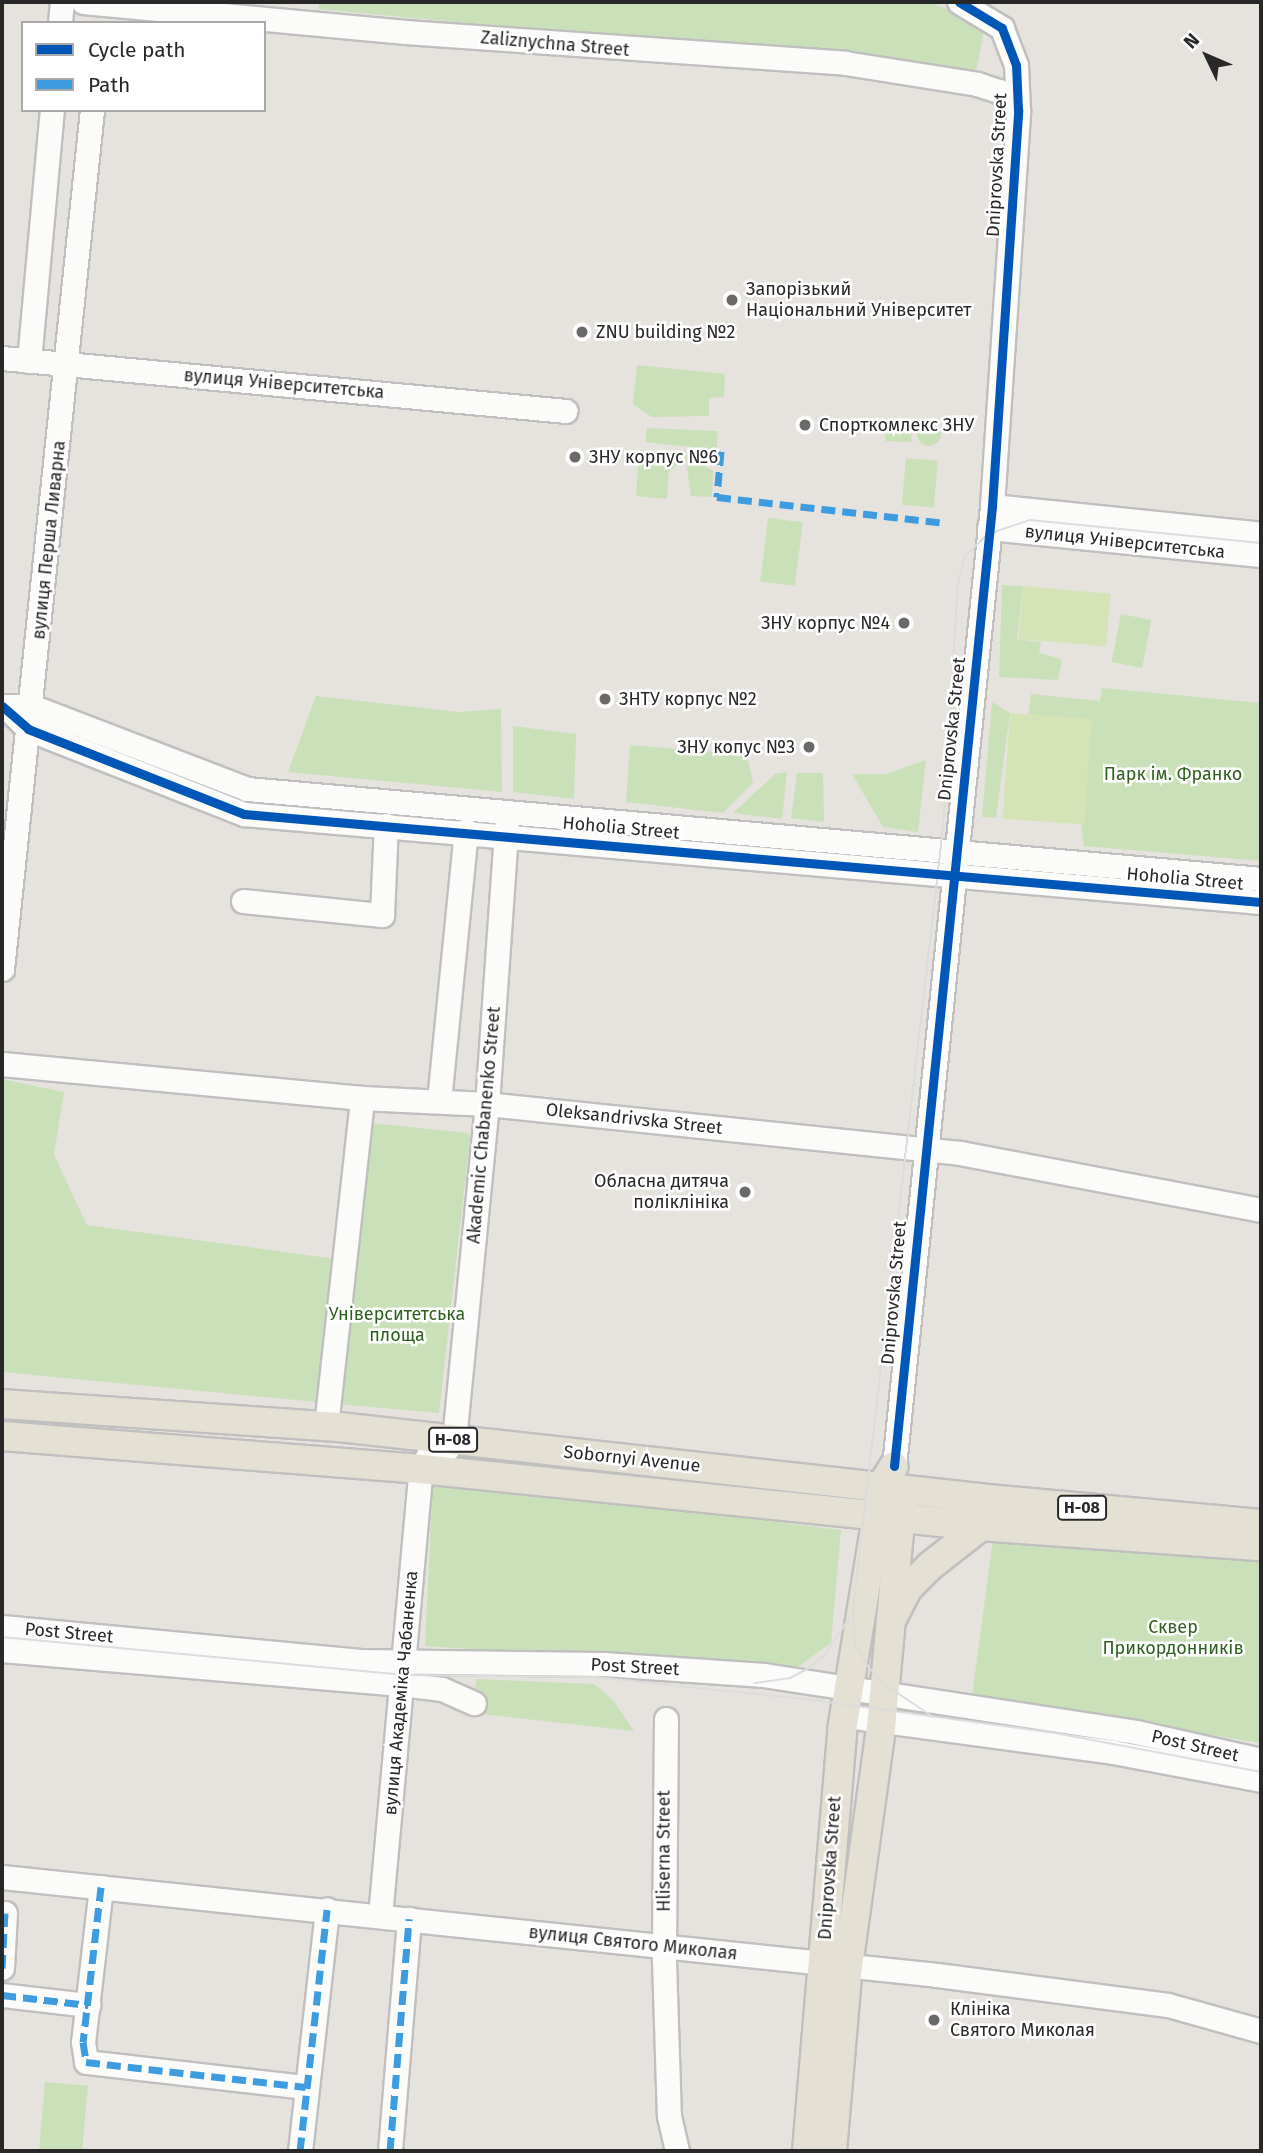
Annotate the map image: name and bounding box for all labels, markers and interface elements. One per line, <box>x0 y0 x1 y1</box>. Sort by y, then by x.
legend <box>21 21 266 112</box>
north arrow <box>1172 21 1242 91</box>
street label: Zaliznychna Street <box>480 27 630 61</box>
text: N <box>1179 29 1204 54</box>
text: Cycle path <box>88 37 186 63</box>
text: Path <box>88 72 130 98</box>
street label: Dniprovska Street <box>982 92 1012 238</box>
place label: Запорізький Національний Університет <box>746 279 971 322</box>
marker: Запорізький Національний Університет <box>724 292 740 308</box>
place label: ZNU building №2 <box>596 321 735 343</box>
marker: ZNU building №2 <box>574 324 590 340</box>
street label: вулиця Університетська <box>183 364 385 404</box>
place label: Спорткомлекс ЗНУ <box>819 414 974 436</box>
marker: Спорткомлекс ЗНУ <box>797 417 813 433</box>
street label: вулиця Перша Ливарна <box>28 439 70 641</box>
place label: ЗНУ корпус №6 <box>589 446 718 468</box>
marker: ЗНУ корпус №6 <box>567 449 583 465</box>
street label: вулиця Університетська <box>1024 521 1226 563</box>
place label: ЗНУ корпус №4 <box>761 612 890 634</box>
marker: ЗНУ корпус №4 <box>896 615 912 631</box>
street label: Dniprovska Street <box>934 656 970 802</box>
place label: ЗНТУ корпус №2 <box>619 688 757 710</box>
marker: ЗНТУ корпус №2 <box>597 691 613 707</box>
place label: ЗНУ копус №3 <box>677 736 795 758</box>
marker: ЗНУ копус №3 <box>801 739 817 755</box>
park label: Парк ім. Франко <box>1104 763 1242 785</box>
street label: Hoholia Street <box>562 812 680 844</box>
street label: Hoholia Street <box>1126 863 1244 895</box>
street label: Akademic Chabanenko Street <box>463 1005 505 1245</box>
street label: Oleksandrivska Street <box>545 1099 723 1139</box>
place label: Обласна дитяча поліклініка <box>594 1171 729 1214</box>
marker: Обласна дитяча поліклініка <box>735 1182 755 1202</box>
street label: Dniprovska Street <box>877 1220 911 1366</box>
park label: Університетська площа <box>329 1304 465 1346</box>
road number: Н-08 <box>427 1428 479 1452</box>
street label: Sobornyi Avenue <box>563 1441 701 1477</box>
road number: Н-08 <box>1056 1496 1108 1520</box>
street label: вулиця Академіка Чабаненка <box>380 1570 422 1816</box>
park label: Сквер Прикордонників <box>1102 1617 1244 1660</box>
street label: Post Street <box>24 1618 114 1648</box>
street label: Post Street <box>590 1654 680 1680</box>
street label: Post Street <box>1149 1725 1241 1767</box>
street label: Hliserna Street <box>653 1790 675 1912</box>
street label: Dniprovska Street <box>814 1795 846 1941</box>
street label: вулиця Святого Миколая <box>527 1921 739 1965</box>
place label: Клініка Святого Миколая <box>950 1999 1095 2042</box>
marker: Клініка Святого Миколая <box>924 2010 944 2030</box>

